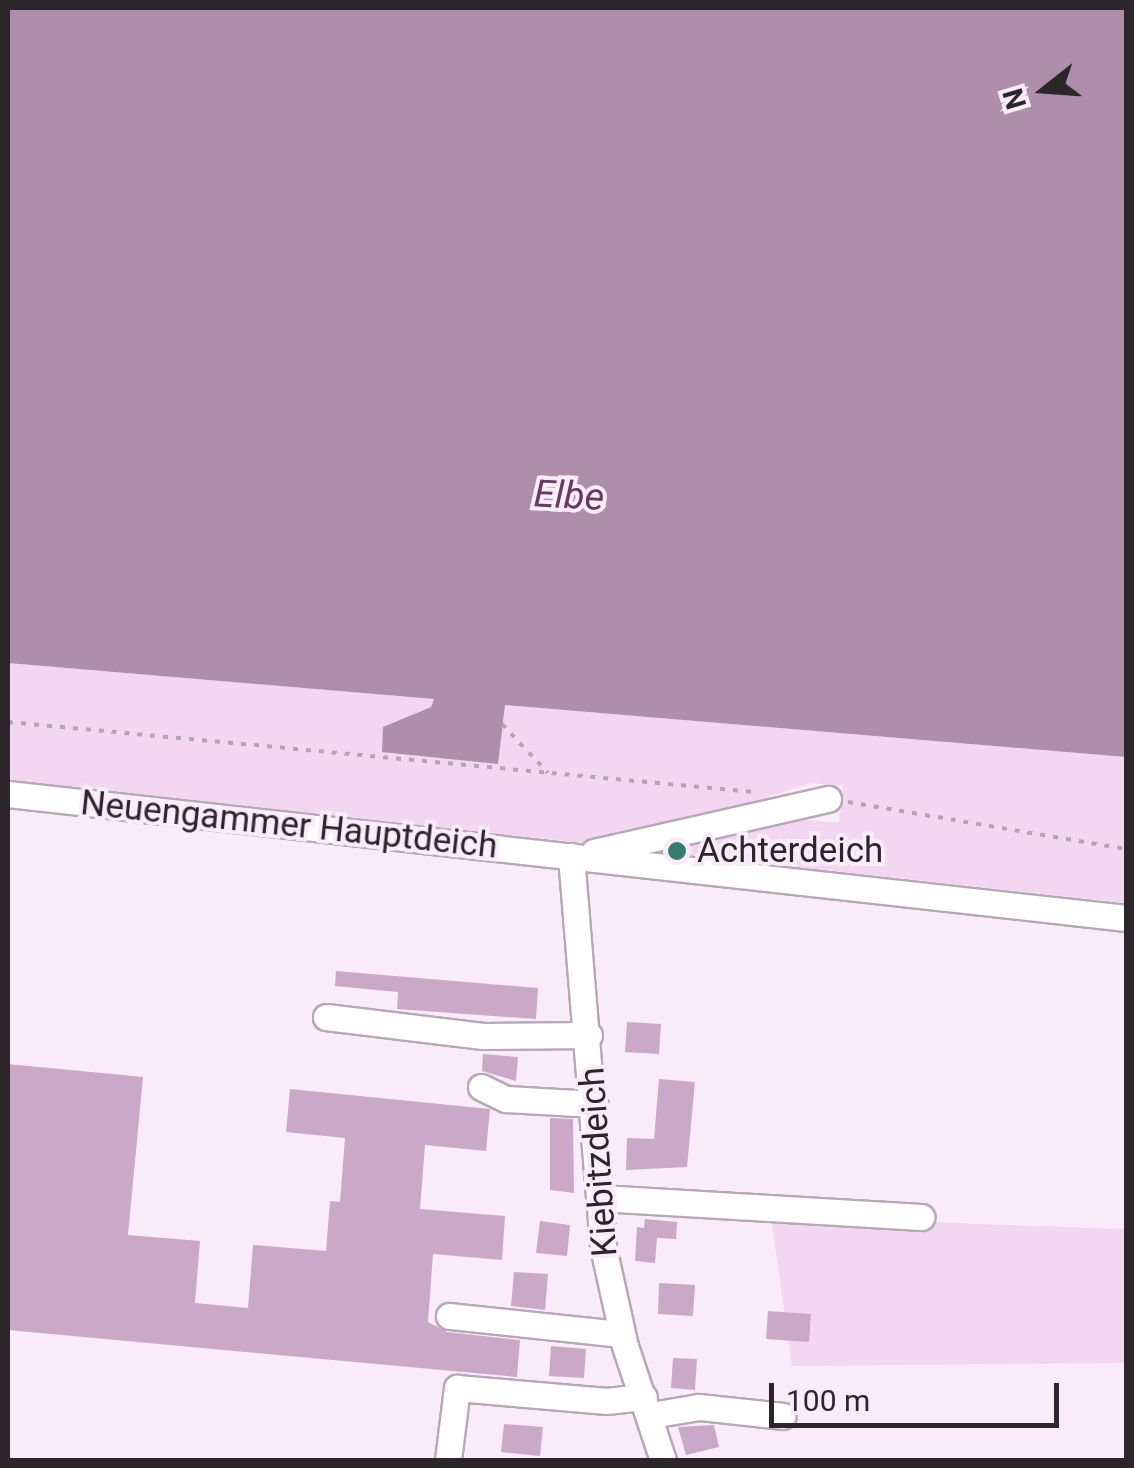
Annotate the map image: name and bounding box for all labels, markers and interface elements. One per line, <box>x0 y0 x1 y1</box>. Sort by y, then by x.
north arrow <box>994 40 1094 140</box>
text: N <box>996 85 1034 113</box>
water label: Elbe <box>533 471 605 521</box>
street label: Neuengammer Hauptdeich <box>79 782 499 868</box>
place label: Achterdeich <box>697 830 883 872</box>
marker: Achterdeich <box>666 840 688 862</box>
street label: Kiebitzdeich <box>571 1066 627 1258</box>
scale bar <box>774 1363 1064 1425</box>
text: 100 m <box>786 1383 870 1418</box>

